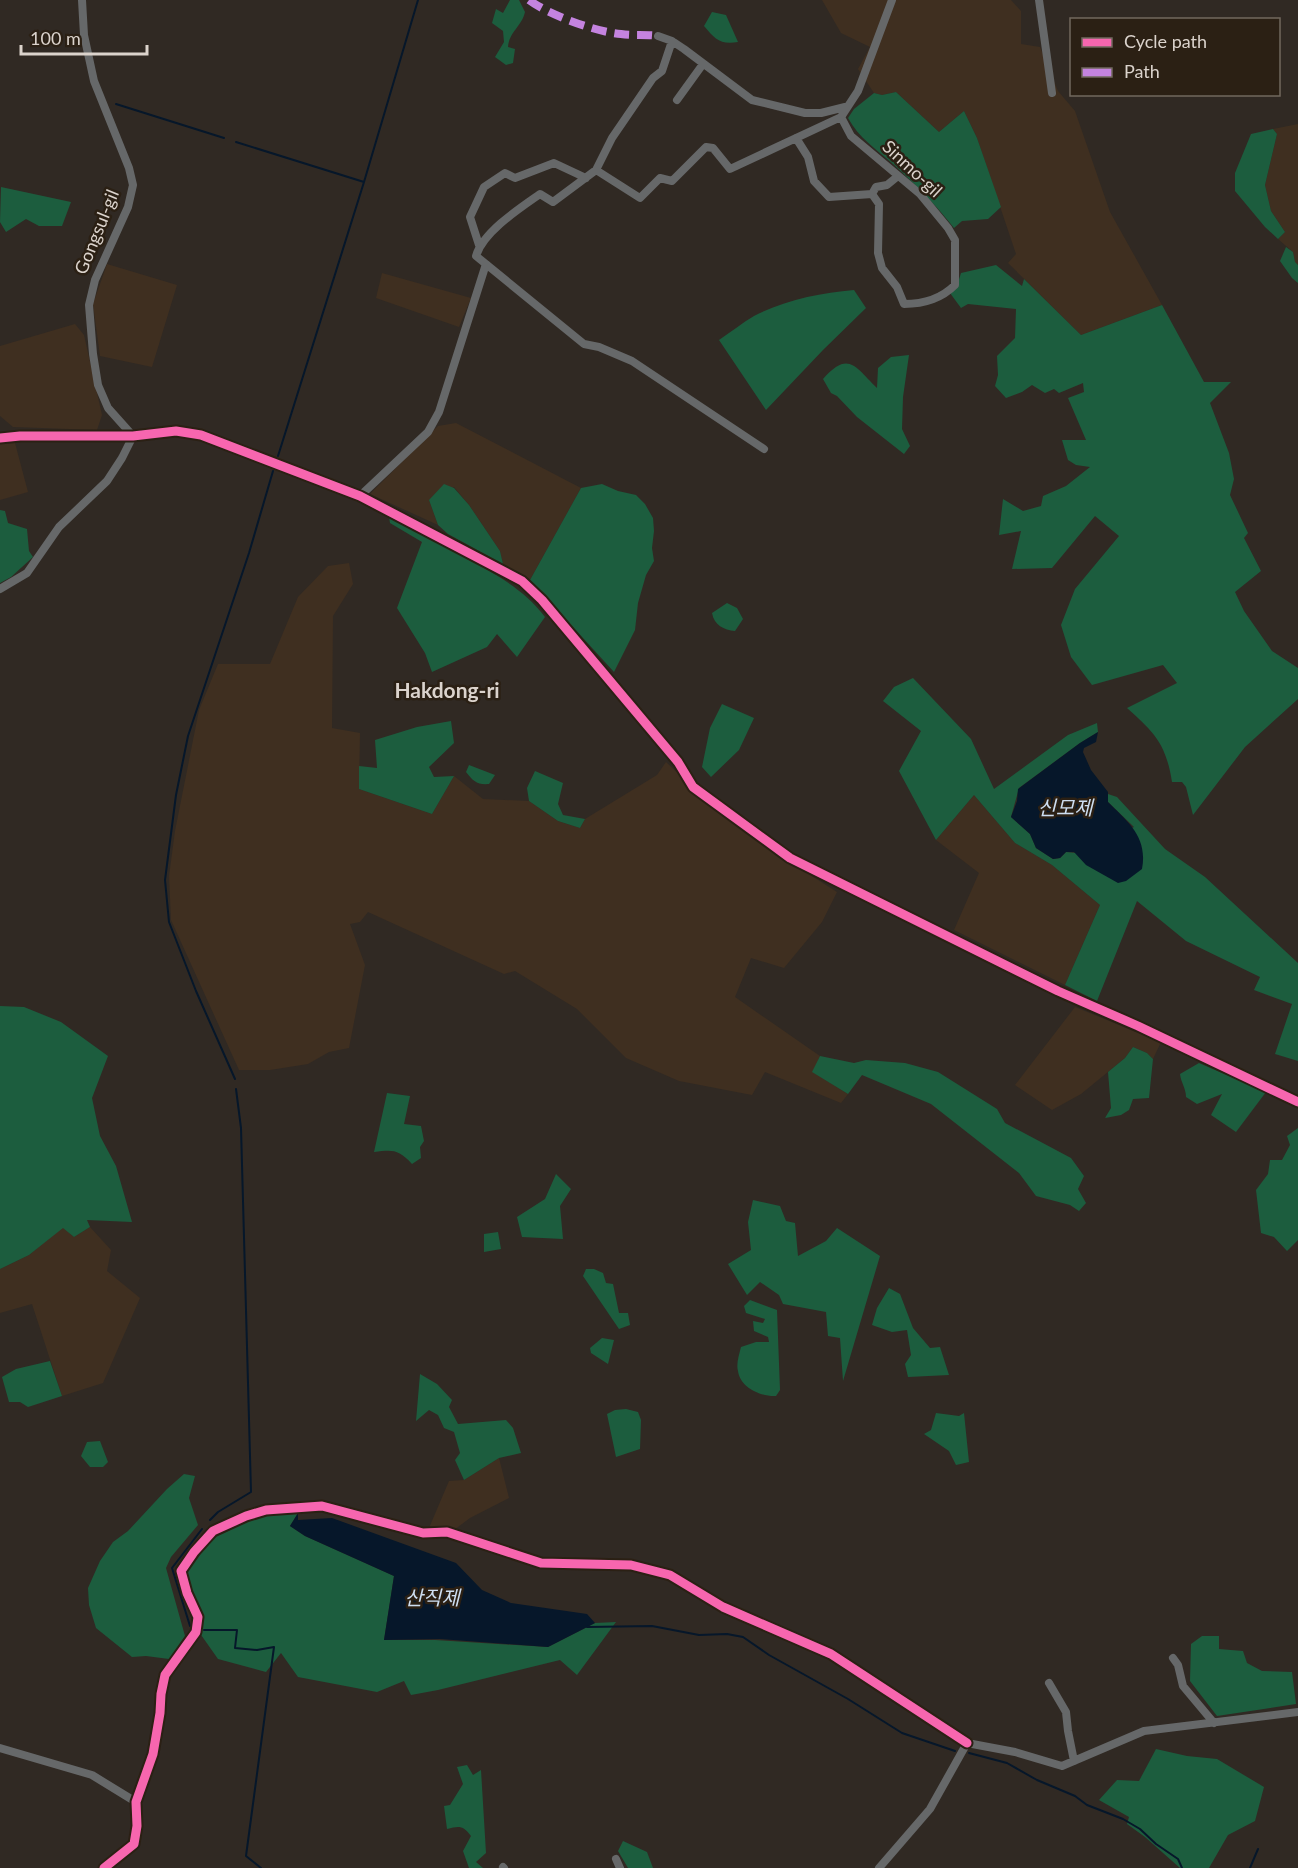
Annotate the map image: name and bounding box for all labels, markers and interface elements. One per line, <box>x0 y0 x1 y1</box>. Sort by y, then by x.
scale bar <box>21 18 147 56</box>
legend <box>1070 18 1280 96</box>
text: 100 m <box>30 27 81 49</box>
text: Cycle path <box>1124 30 1207 52</box>
text: Path <box>1124 60 1160 82</box>
street label: Sinmo-gil <box>878 135 947 201</box>
street label: Gongsul-gil <box>69 186 123 277</box>
district label: Hakdong-ri <box>394 677 500 702</box>
water label: 신모제 <box>1037 795 1095 819</box>
water label: 산직제 <box>404 1585 462 1609</box>

